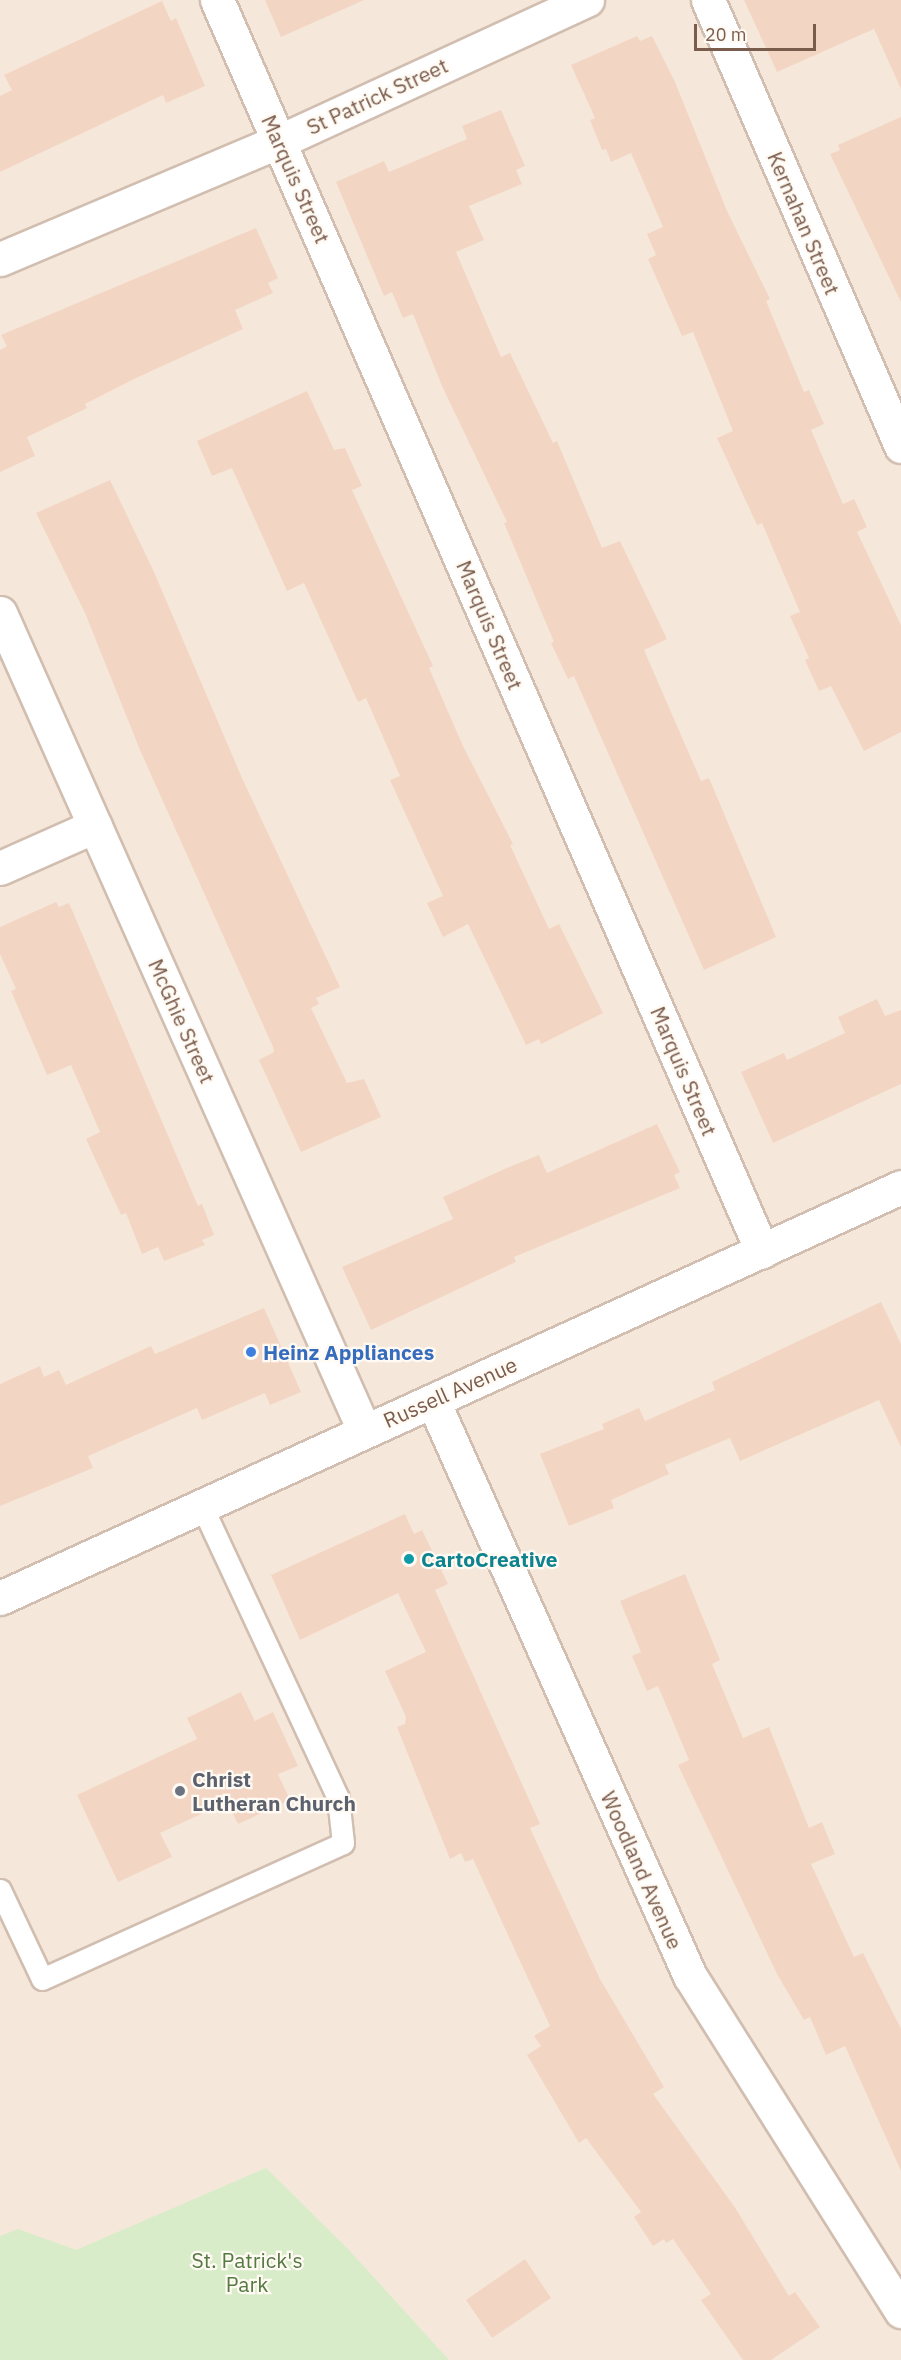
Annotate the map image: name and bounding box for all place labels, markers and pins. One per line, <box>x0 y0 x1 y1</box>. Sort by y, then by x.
place label: Heinz Appliances <box>263 1339 434 1365</box>
marker: Heinz Appliances <box>244 1345 258 1359</box>
place label: CartoCreative <box>421 1546 558 1572</box>
marker: CartoCreative <box>402 1552 416 1566</box>
place label: Christ Lutheran Church <box>192 1766 356 1816</box>
marker: Christ Lutheran Church <box>173 1784 187 1798</box>

